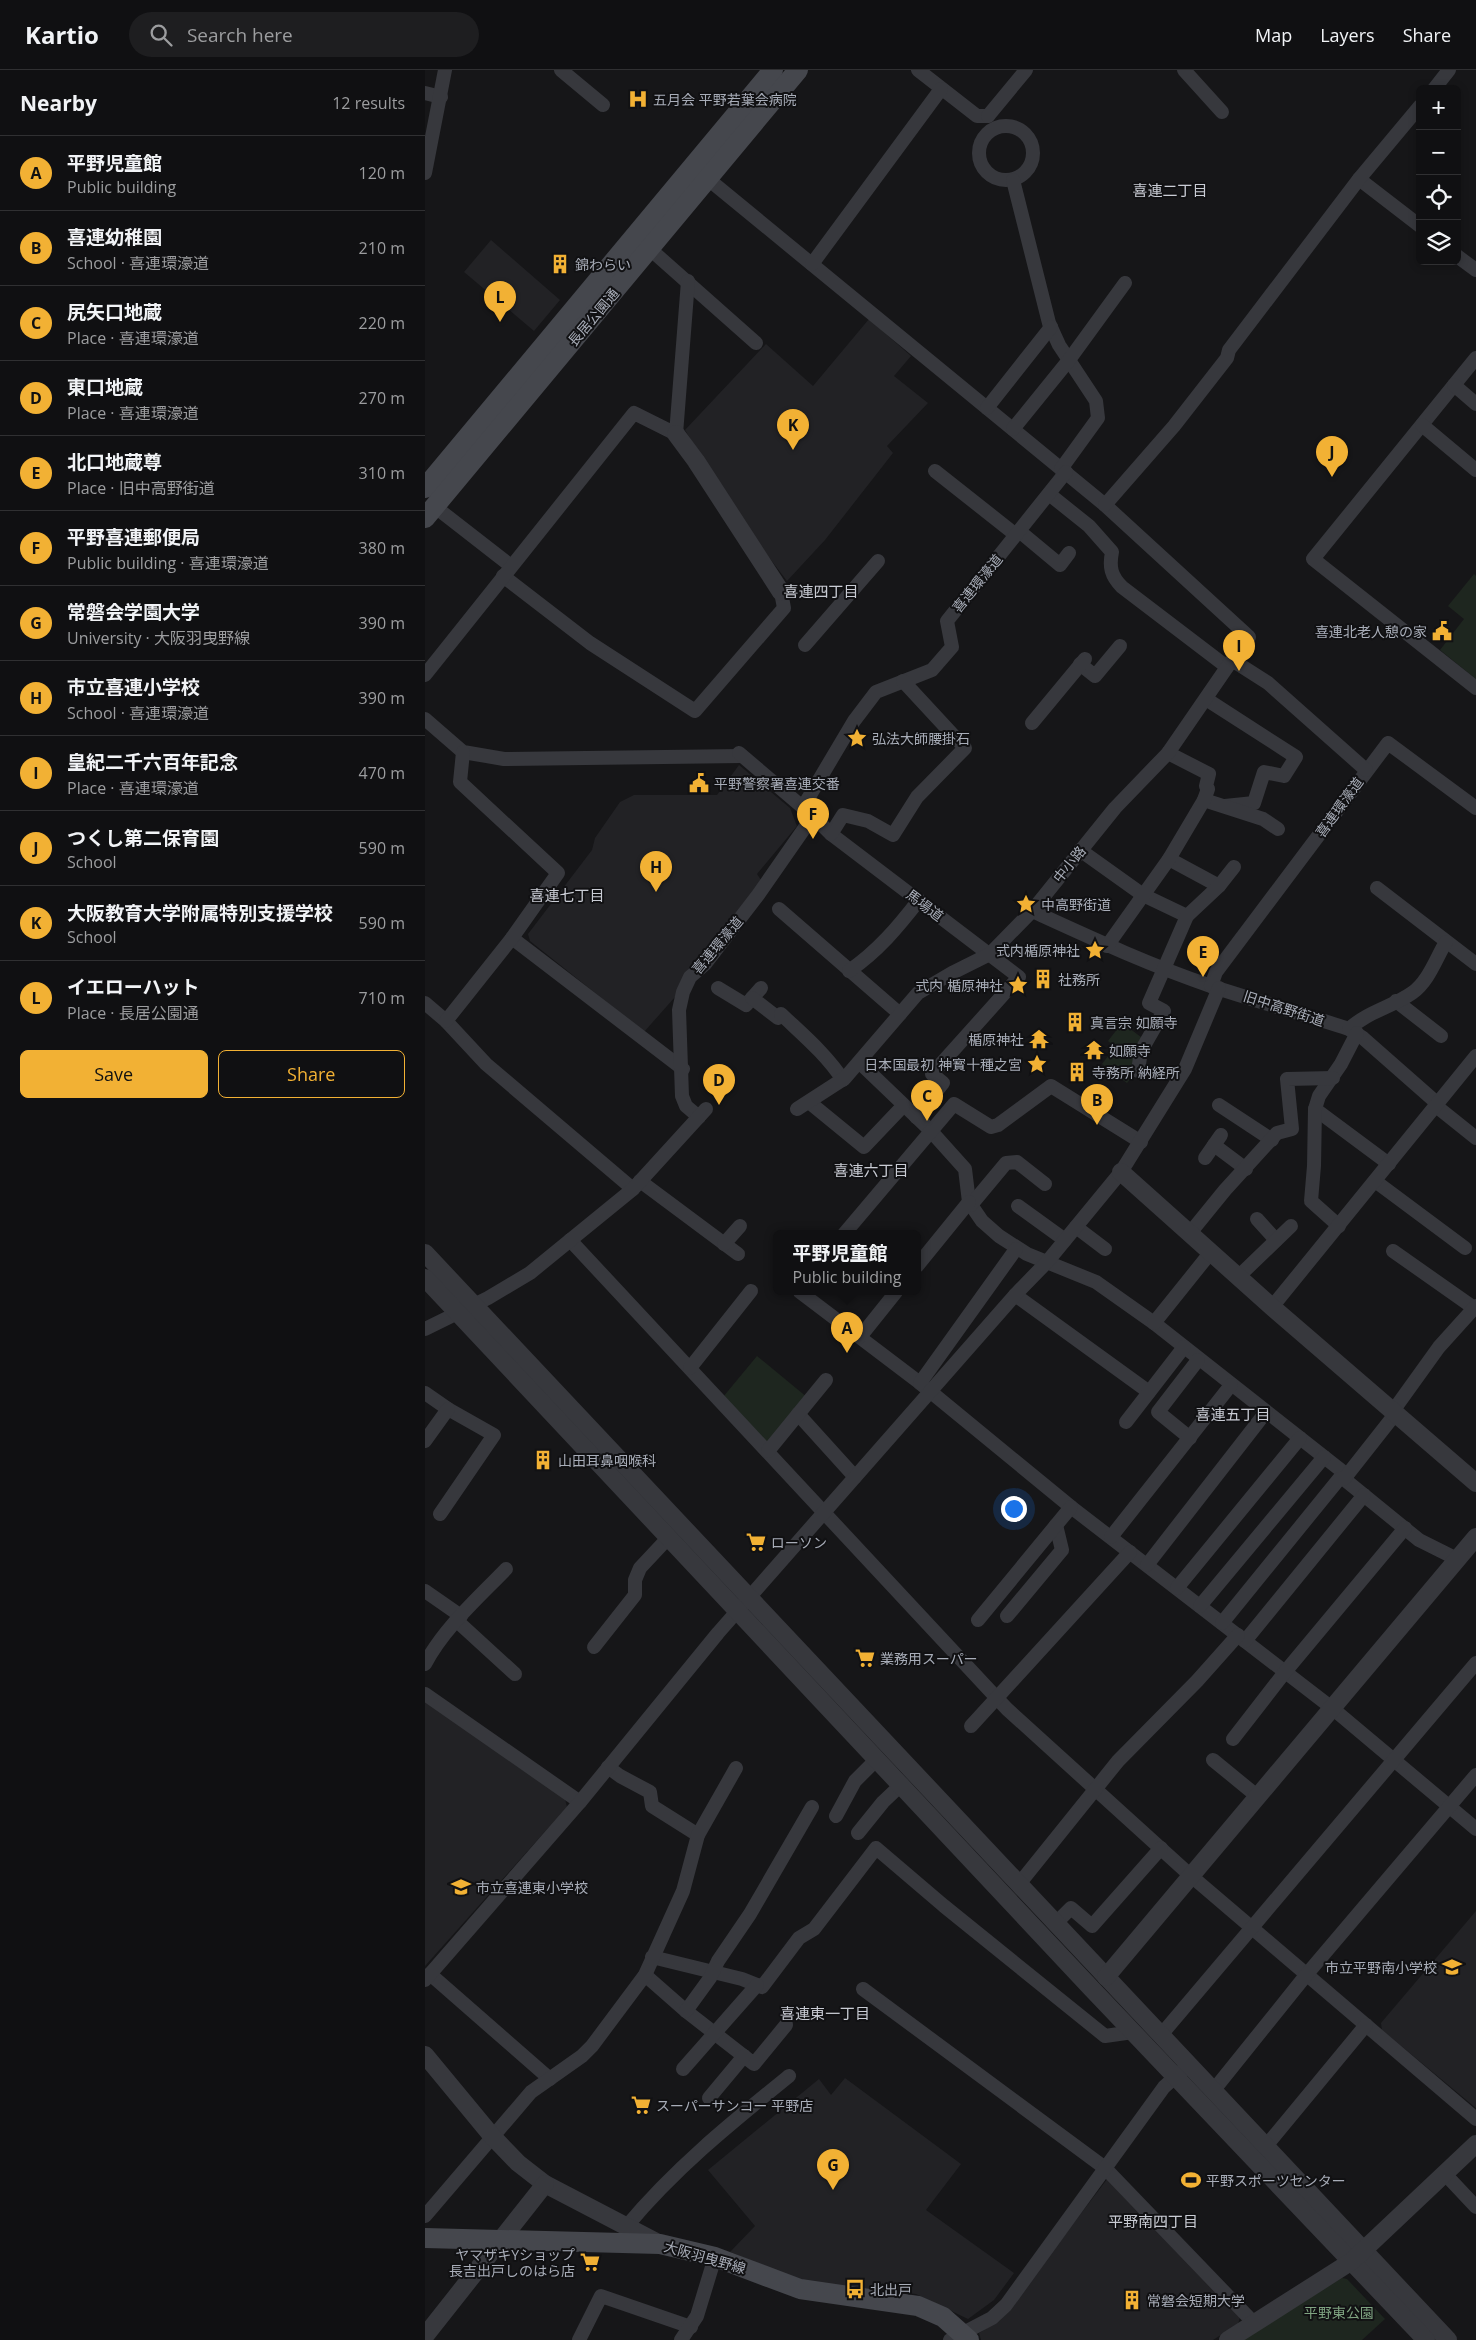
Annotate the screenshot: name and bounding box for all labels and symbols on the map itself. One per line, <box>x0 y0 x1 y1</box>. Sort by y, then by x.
hospital icon: 五月会 平野若葉会病院 <box>627 88 649 110</box>
place label: 五月会 平野若葉会病院 <box>653 90 797 109</box>
district label: 喜連二丁目 <box>1132 180 1208 200</box>
building icon: 錦わらい <box>549 253 571 275</box>
place label: 錦わらい <box>575 255 631 274</box>
pin: L <box>484 281 516 322</box>
street label: 長居公園通 <box>563 284 623 350</box>
pin: K <box>777 409 809 450</box>
pin: J <box>1316 436 1348 477</box>
street label: 喜連環濠道 <box>948 550 1006 616</box>
district label: 喜連四丁目 <box>783 581 859 601</box>
public building icon: 喜連北老人憩の家 <box>1431 620 1453 642</box>
place label: 喜連北老人憩の家 <box>1315 622 1427 641</box>
pin: I <box>1223 630 1255 671</box>
place icon: 弘法大師腰掛石 <box>846 727 868 749</box>
place label: 弘法大師腰掛石 <box>872 729 970 748</box>
public building icon: 平野警察署喜連交番 <box>688 772 710 794</box>
street label: 喜連環濠道 <box>1311 773 1367 841</box>
place label: 平野警察署喜連交番 <box>714 774 840 793</box>
pin: F <box>797 798 829 839</box>
street label: 中小路 <box>1048 842 1090 886</box>
pin: H <box>640 851 672 892</box>
district label: 喜連七丁目 <box>529 885 605 905</box>
street label: 馬場道 <box>903 885 947 925</box>
place icon: 中高野街道 <box>1015 893 1037 915</box>
place label: 中高野街道 <box>1041 895 1111 914</box>
street label: 喜連環濠道 <box>687 912 747 978</box>
pin: E <box>1187 936 1219 977</box>
place icon: 式内楯原神社 <box>1084 939 1106 961</box>
place label: 式内楯原神社 <box>996 941 1080 960</box>
building icon: 社務所 <box>1032 968 1054 990</box>
place label: 社務所 <box>1058 970 1100 989</box>
place icon: 式内 楯原神社 <box>1007 974 1029 996</box>
place label: 式内 楯原神社 <box>915 976 1003 995</box>
street label: 旧中高野街道 <box>1241 986 1327 1030</box>
building icon: 真言宗 如願寺 <box>1064 1011 1086 1033</box>
place label: 真言宗 如願寺 <box>1090 1013 1178 1032</box>
temple icon: 楯原神社 <box>1028 1028 1050 1050</box>
place label: 楯原神社 <box>968 1030 1024 1049</box>
temple icon: 如願寺 <box>1083 1039 1105 1061</box>
place label: 如願寺 <box>1109 1041 1151 1060</box>
place icon: 日本国最初 神寳十種之宮 <box>1026 1053 1048 1075</box>
place label: 日本国最初 神寳十種之宮 <box>864 1055 1022 1074</box>
building icon: 寺務所 納経所 <box>1066 1061 1088 1083</box>
place label: 寺務所 納経所 <box>1092 1063 1180 1082</box>
pin: D <box>703 1064 735 1105</box>
pin: C <box>911 1080 943 1121</box>
pin: B <box>1081 1084 1113 1125</box>
district label: 喜連六丁目 <box>833 1160 909 1180</box>
pin: A <box>831 1312 863 1353</box>
district label: 喜連五丁目 <box>1195 1404 1271 1424</box>
building icon: 山田耳鼻咽喉科 <box>532 1449 554 1471</box>
place label: 山田耳鼻咽喉科 <box>558 1451 656 1470</box>
your location <box>1001 1496 1027 1522</box>
supermarket icon: ローソン <box>745 1531 767 1553</box>
place label: ローソン <box>771 1533 827 1552</box>
supermarket icon: 業務用スーパー <box>854 1647 876 1669</box>
place label: 業務用スーパー <box>880 1649 978 1668</box>
school or university icon: 市立喜連東小学校 <box>450 1876 472 1898</box>
place label: 市立喜連東小学校 <box>476 1878 588 1897</box>
school or university icon: 市立平野南小学校 <box>1441 1956 1463 1978</box>
place label: 市立平野南小学校 <box>1325 1958 1437 1977</box>
district label: 喜連東一丁目 <box>780 2003 870 2023</box>
supermarket icon: スーパーサンコー 平野店 <box>630 2094 652 2116</box>
place label: スーパーサンコー 平野店 <box>656 2096 813 2115</box>
pin: G <box>817 2149 849 2190</box>
sports icon: 平野スポーツセンター <box>1180 2169 1202 2191</box>
place label: 平野スポーツセンター <box>1206 2171 1346 2190</box>
district label: 平野南四丁目 <box>1108 2211 1198 2231</box>
street label: 大阪羽曳野線 <box>662 2236 748 2278</box>
place label: ヤマザキYショップ 長吉出戸しのはら店 <box>449 2245 575 2280</box>
supermarket icon: ヤマザキYショップ 長吉出戸しのはら店 <box>579 2251 601 2273</box>
bus stop icon: 北出戸 <box>844 2278 866 2300</box>
place label: 北出戸 <box>870 2280 912 2299</box>
building icon: 常磐会短期大学 <box>1121 2289 1143 2311</box>
place label: 常磐会短期大学 <box>1147 2291 1245 2310</box>
park label: 平野東公園 <box>1304 2303 1374 2322</box>

